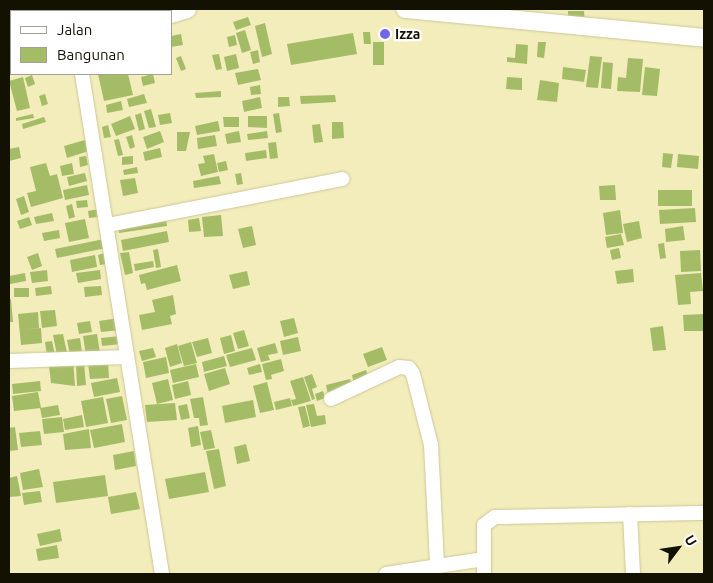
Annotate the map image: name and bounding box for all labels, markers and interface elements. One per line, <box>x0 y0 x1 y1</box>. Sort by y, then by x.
legend <box>10 10 172 75</box>
text: Jalan <box>57 21 92 38</box>
place label: Izza <box>395 26 420 42</box>
marker: Izza <box>379 28 391 40</box>
text: Bangunan <box>57 46 125 63</box>
north arrow <box>653 523 703 573</box>
text: U <box>681 532 700 549</box>

